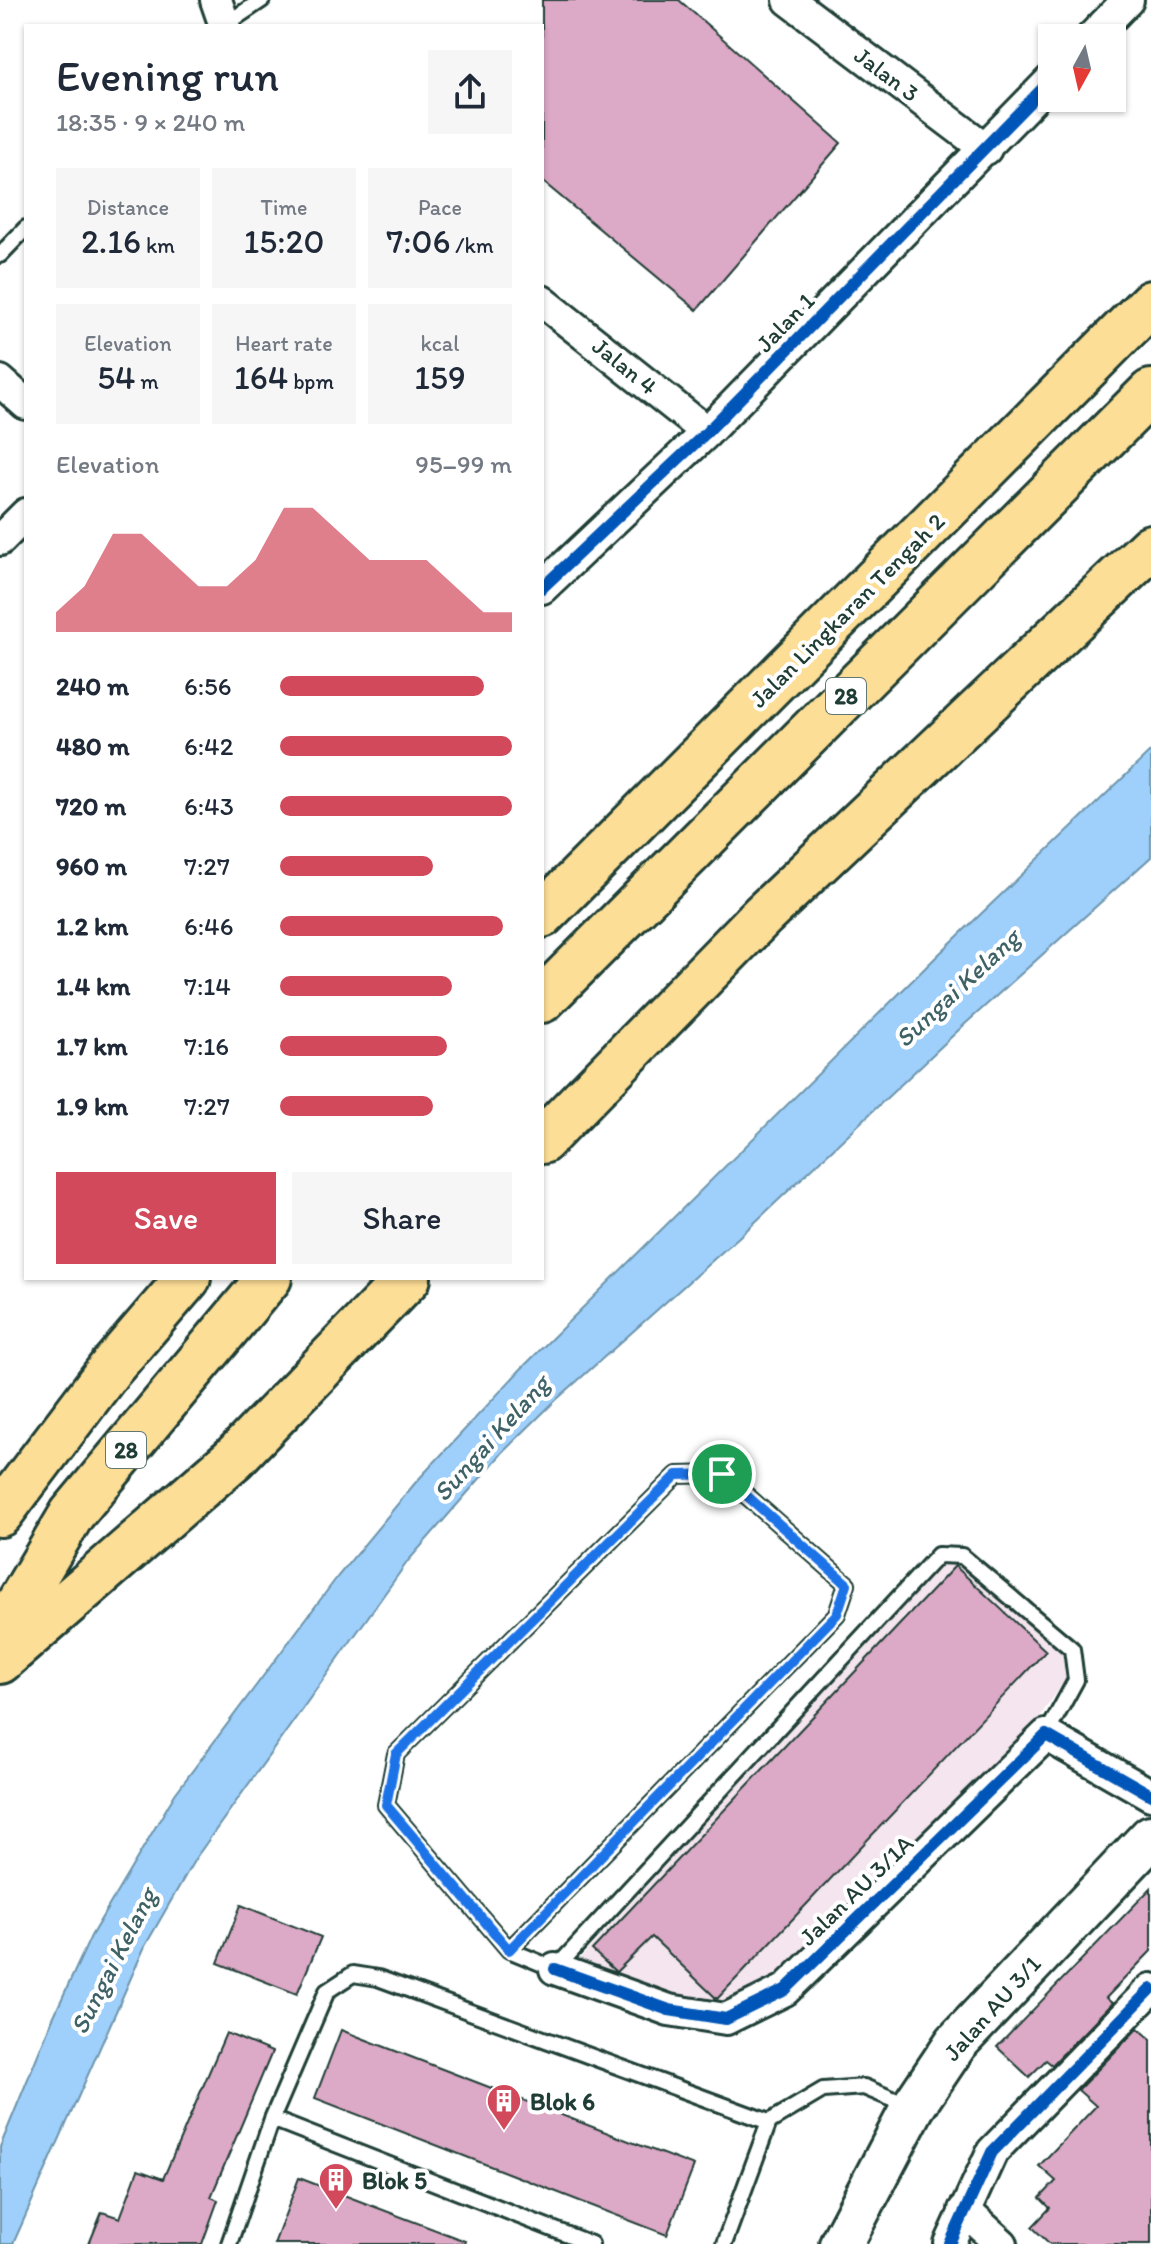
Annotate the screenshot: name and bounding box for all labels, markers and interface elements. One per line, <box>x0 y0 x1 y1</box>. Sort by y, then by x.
north arrow <box>1038 24 1126 112</box>
map controls <box>1038 24 1126 112</box>
street label: Jalan 3 <box>849 40 925 108</box>
text: Evening run <box>56 49 279 102</box>
button: share <box>428 50 512 134</box>
text: 18:35 · 9 × 240 m <box>56 106 246 138</box>
text: Distance <box>87 194 169 221</box>
text: Time <box>261 194 307 221</box>
text: Pace <box>418 194 462 221</box>
text: 2.16 <box>81 221 141 262</box>
text: 15:20 <box>244 221 324 262</box>
text: 7:06 <box>386 221 450 262</box>
text: km <box>141 232 175 259</box>
text: /km <box>450 232 494 259</box>
street label: Jalan 1 <box>750 286 820 358</box>
text: Elevation <box>84 330 172 357</box>
text: Heart rate <box>235 330 333 357</box>
text: kcal <box>420 330 460 357</box>
street label: Jalan 4 <box>587 331 663 401</box>
text: 54 <box>97 357 135 398</box>
text: 164 <box>234 357 288 398</box>
text: 159 <box>414 357 466 398</box>
text: m <box>135 368 159 395</box>
text: bpm <box>288 368 334 395</box>
text: Elevation <box>56 448 159 480</box>
text: 95–99 m <box>415 448 512 480</box>
street label: Jalan Lingkaran Tengah 2 <box>744 506 951 713</box>
text: 240 m <box>56 670 129 702</box>
text: 6:56 <box>184 670 232 702</box>
road number: 28 <box>826 678 866 714</box>
text: 480 m <box>56 730 130 762</box>
text: 6:42 <box>184 730 233 762</box>
text: 720 m <box>56 790 126 822</box>
text: 6:43 <box>184 790 234 822</box>
text: 960 m <box>56 850 127 882</box>
text: 7:27 <box>184 850 230 882</box>
text: 1.2 km <box>56 910 128 942</box>
text: 6:46 <box>184 910 234 942</box>
water label: Sungai Kelang <box>888 920 1028 1054</box>
text: 1.4 km <box>56 970 130 1002</box>
text: 7:14 <box>184 970 231 1002</box>
text: 1.7 km <box>56 1030 128 1062</box>
text: 7:16 <box>184 1030 229 1062</box>
text: 1.9 km <box>56 1090 128 1122</box>
text: 7:27 <box>184 1090 230 1122</box>
button: Save <box>56 1172 276 1264</box>
button: Share <box>292 1172 512 1264</box>
water label: Sungai Kelang <box>426 1366 558 1508</box>
road number: 28 <box>106 1432 146 1468</box>
pin <box>688 1440 756 1508</box>
icon: arrive <box>700 1452 744 1496</box>
street label: Jalan AU 3/1A <box>793 1829 919 1951</box>
water label: Sungai Kelang <box>63 1880 165 2039</box>
street label: Jalan AU 3/1 <box>937 1949 1047 2067</box>
building icon: Blok 6 <box>485 2082 523 2132</box>
place label: Blok 6 <box>530 2087 595 2116</box>
building icon: Blok 5 <box>317 2161 355 2211</box>
place label: Blok 5 <box>362 2166 427 2195</box>

